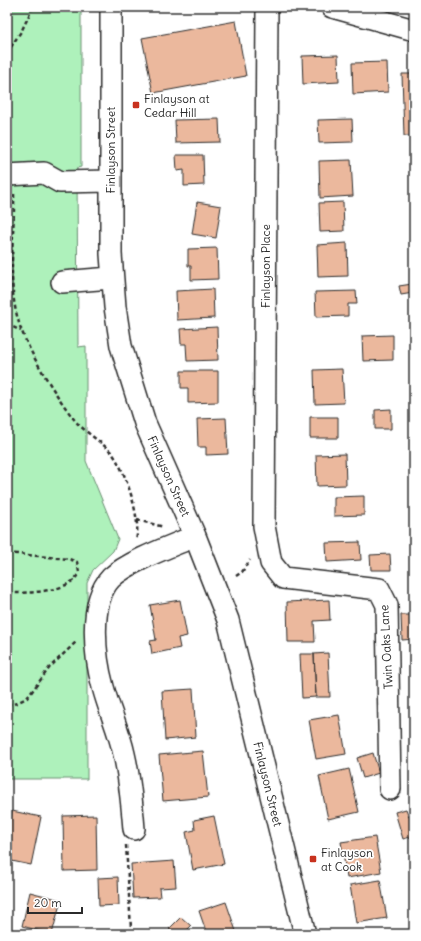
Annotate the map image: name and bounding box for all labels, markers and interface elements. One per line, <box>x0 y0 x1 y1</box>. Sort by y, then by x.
place label: Finlayson at Cedar Hill <box>144 91 210 120</box>
marker: Finlayson at Cedar Hill <box>131 100 141 110</box>
street label: Finlayson Street <box>103 107 118 193</box>
street label: Finlayson Place <box>258 224 273 308</box>
street label: Finlayson Street <box>145 433 193 519</box>
street label: Twin Oaks Lane <box>376 604 396 690</box>
street label: Finlayson Street <box>250 740 286 828</box>
place label: Finlayson at Cook <box>321 845 373 874</box>
marker: Finlayson at Cook <box>308 854 318 864</box>
scale bar <box>28 889 82 915</box>
text: 20 m <box>34 895 62 910</box>

